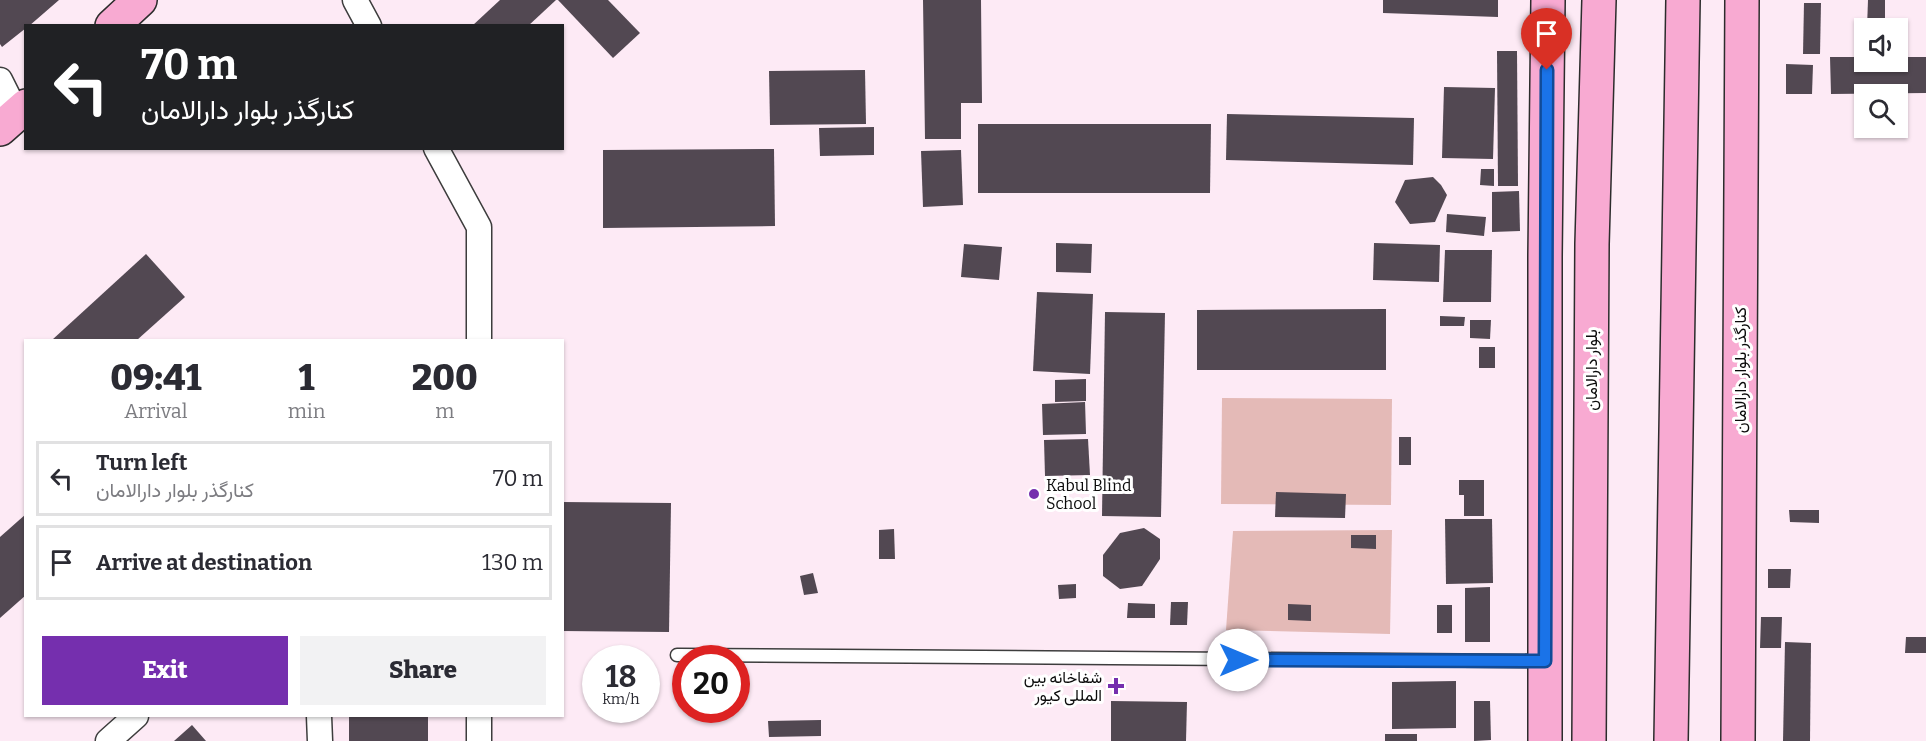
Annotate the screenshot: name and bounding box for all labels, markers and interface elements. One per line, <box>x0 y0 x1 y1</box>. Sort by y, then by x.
pin <box>1521 8 1572 70</box>
icon: arrive <box>1530 17 1563 50</box>
map controls <box>1854 18 1908 138</box>
button: sound <box>1854 18 1908 72</box>
text: 70 m <box>141 40 237 90</box>
icon: left <box>42 48 120 126</box>
button: search <box>1854 84 1908 138</box>
text: کنارگذر بلوار دارالامان <box>141 94 354 126</box>
street label: کنارگذر بلوار دارالامان <box>1731 307 1751 433</box>
street label: بلوار دارالامان <box>1582 329 1602 411</box>
text: 09:41 <box>110 356 201 400</box>
text: 1 <box>299 356 315 400</box>
text: 200 <box>412 356 478 400</box>
text: Arrival <box>124 399 188 423</box>
text: min <box>288 399 325 423</box>
text: m <box>435 399 454 423</box>
text: Turn left <box>96 449 188 476</box>
icon: left <box>45 462 78 495</box>
text: 70 m <box>493 465 543 492</box>
place label: Kabul Blind School <box>1046 476 1132 513</box>
text: کنارگذر بلوار دارالامان <box>96 478 254 502</box>
marker: Kabul Blind School <box>1027 487 1041 501</box>
icon: arrive <box>45 546 78 579</box>
text: Arrive at destination <box>96 549 312 576</box>
text: 130 m <box>482 549 543 576</box>
position arrow <box>1206 628 1270 692</box>
button: Exit <box>42 636 288 705</box>
button: Share <box>300 636 546 705</box>
speed limit sign: 20 <box>672 645 750 723</box>
text: 18 <box>605 659 637 695</box>
place label: شفاخانه بین المللی کیور <box>1024 668 1102 706</box>
marker: شفاخانه بین المللی کیور <box>1107 677 1125 695</box>
text: km/h <box>602 690 640 708</box>

